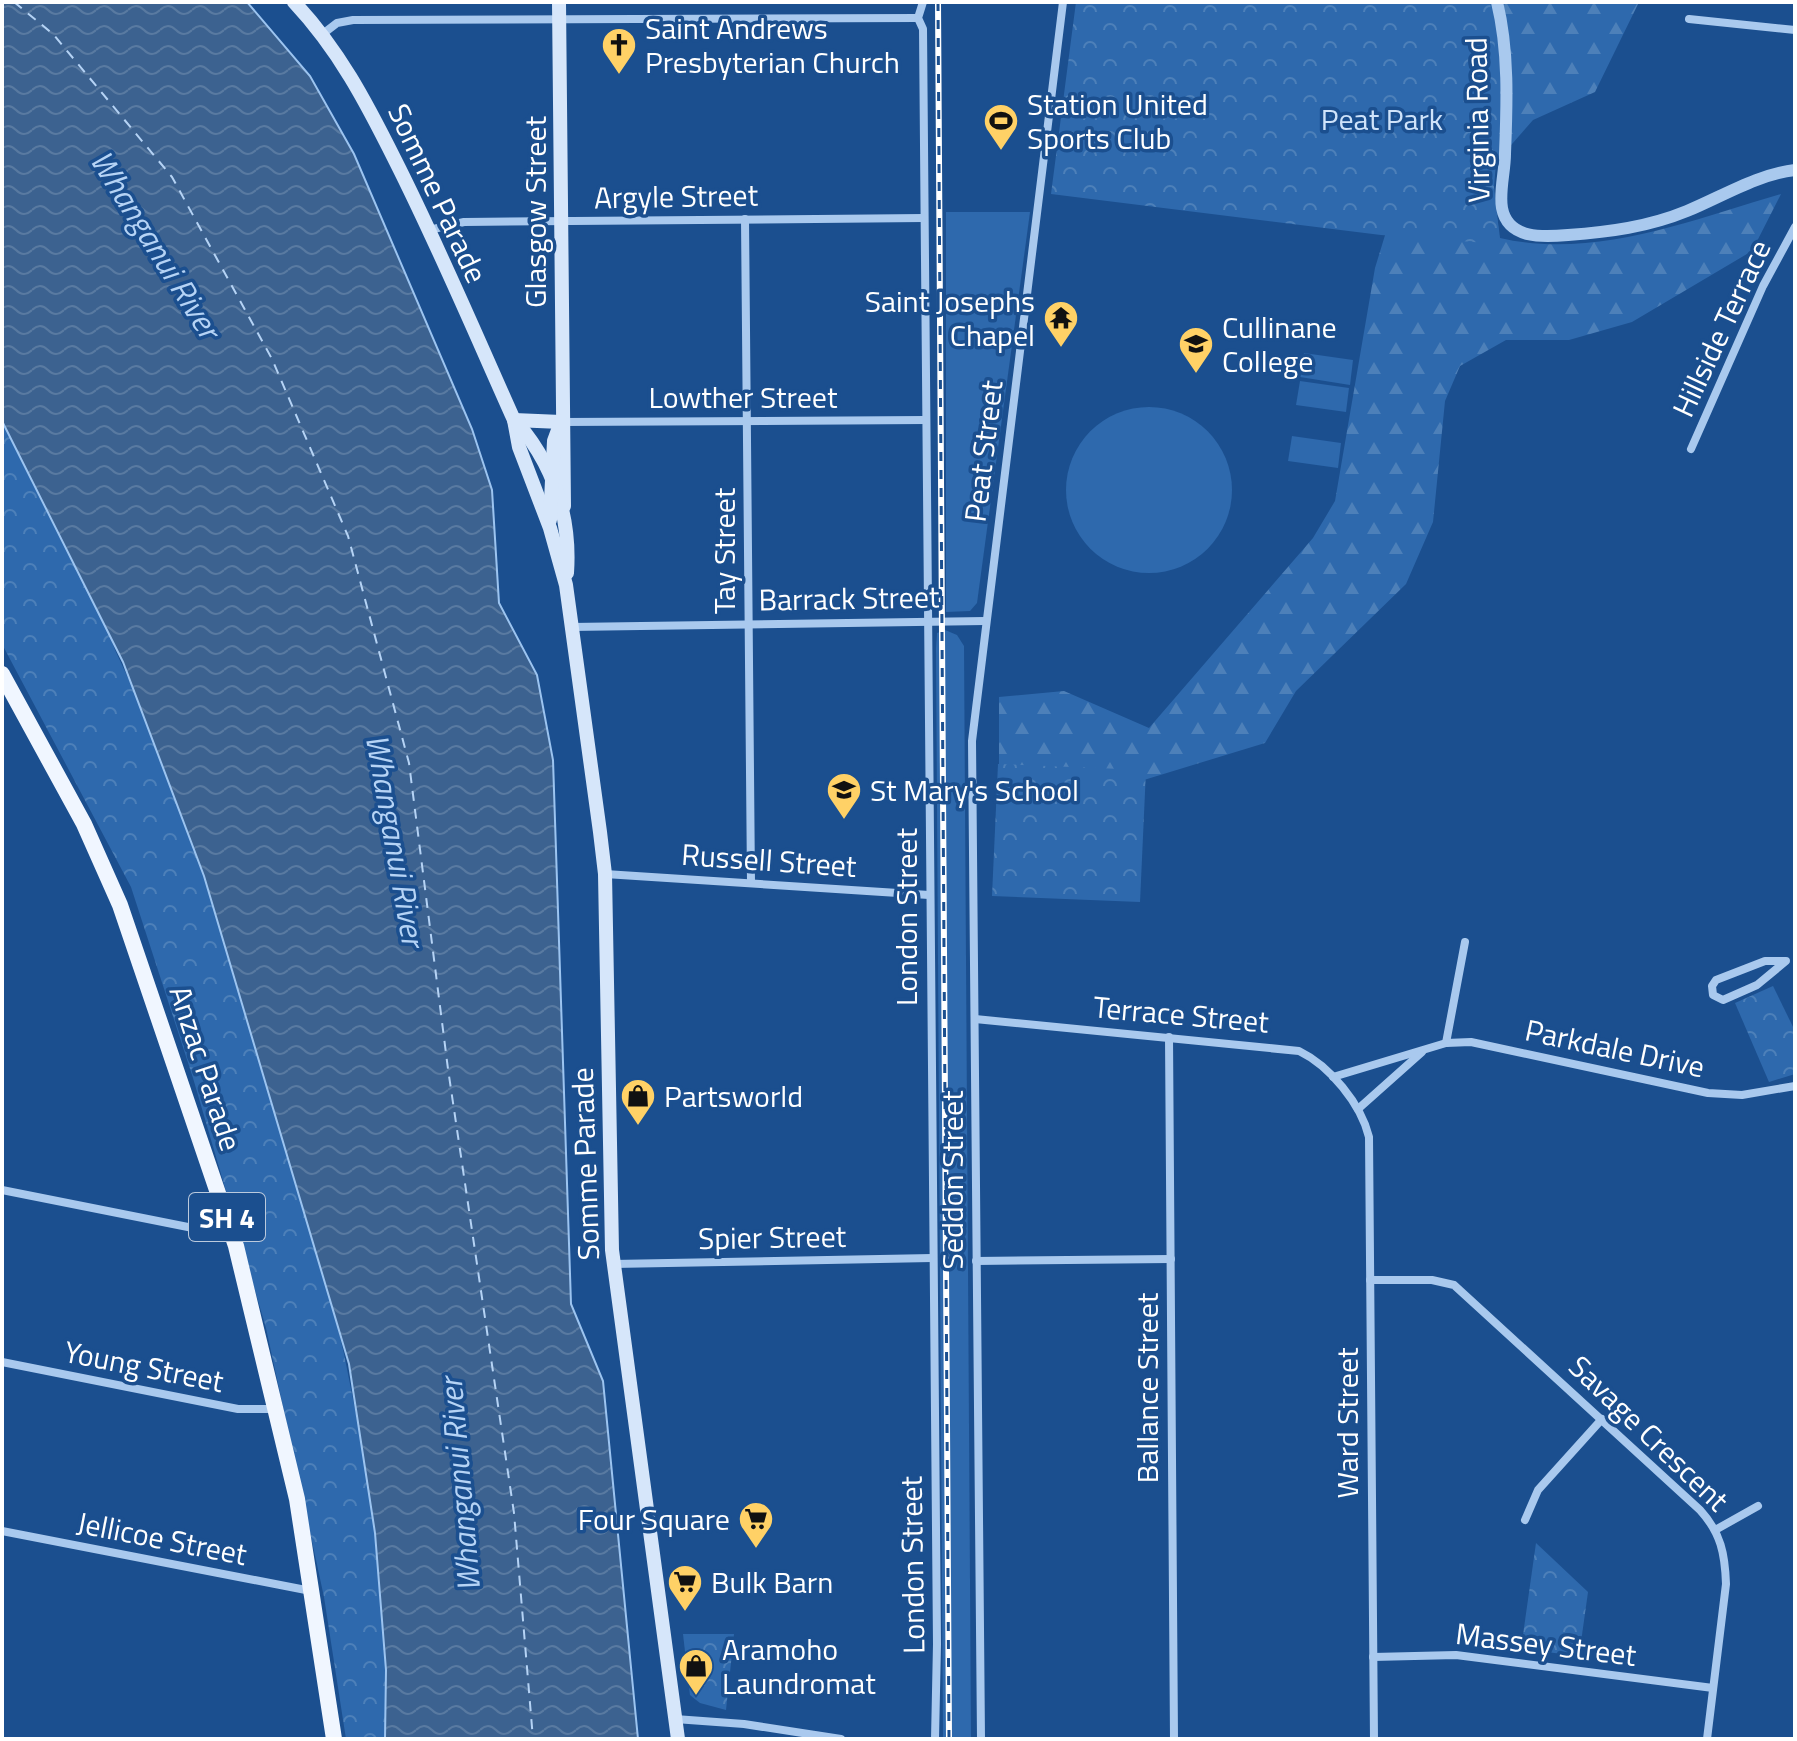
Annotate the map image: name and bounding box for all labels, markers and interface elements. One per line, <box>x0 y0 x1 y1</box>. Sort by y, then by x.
place label: Saint Andrews Presbyterian Church <box>645 5 900 85</box>
church icon: Saint Andrews Presbyterian Church <box>600 26 638 76</box>
street label: Virginia Road <box>1453 37 1501 203</box>
place label: Station United Sports Club <box>1027 81 1208 161</box>
street label: Somme Parade <box>376 96 500 290</box>
park label: Peat Park <box>1321 96 1443 142</box>
sports icon: Station United Sports Club <box>982 102 1020 152</box>
street label: Glasgow Street <box>512 115 558 308</box>
water label: Whanganui River <box>79 140 235 351</box>
street label: Argyle Street <box>594 172 759 220</box>
street label: Hillside Terrace <box>1660 232 1782 424</box>
place label: Saint Josephs Chapel <box>865 278 1035 358</box>
temple icon: Saint Josephs Chapel <box>1042 299 1080 349</box>
place label: Cullinane College <box>1222 304 1337 384</box>
school or university icon: Cullinane College <box>1177 325 1215 375</box>
street label: Lowther Street <box>649 374 838 420</box>
street label: Peat Street <box>951 377 1015 524</box>
street label: Tay Street <box>701 487 747 614</box>
street label: Barrack Street <box>758 573 940 623</box>
water label: Whanganui River <box>354 730 439 954</box>
place label: St Mary's School <box>870 767 1079 813</box>
school or university icon: St Mary's School <box>825 771 863 821</box>
street label: London Street <box>883 828 929 1006</box>
street label: Russell Street <box>680 831 858 889</box>
street label: Anzac Parade <box>158 979 254 1157</box>
street label: Terrace Street <box>1091 983 1271 1045</box>
street label: Parkdale Drive <box>1521 1007 1709 1089</box>
street label: Somme Parade <box>559 1067 611 1261</box>
place label: Partsworld <box>664 1073 803 1119</box>
shop icon: Partsworld <box>619 1077 657 1127</box>
street label: Seddon Street <box>929 1090 975 1270</box>
road number: SH 4 <box>189 1193 265 1241</box>
street label: Spier Street <box>698 1213 847 1261</box>
street label: Ballance Street <box>1124 1292 1170 1483</box>
street label: Young Street <box>60 1328 228 1404</box>
street label: Savage Crescent <box>1558 1344 1740 1522</box>
street label: Ward Street <box>1324 1347 1370 1498</box>
water label: Whanganui River <box>425 1372 492 1594</box>
street label: London Street <box>887 1475 937 1654</box>
place label: Four Square <box>578 1496 730 1542</box>
street label: Jellicoe Street <box>73 1499 251 1577</box>
supermarket icon: Four Square <box>737 1500 775 1550</box>
place label: Bulk Barn <box>711 1559 833 1605</box>
supermarket icon: Bulk Barn <box>666 1563 704 1613</box>
street label: Massey Street <box>1453 1610 1639 1678</box>
place label: Aramoho Laundromat <box>722 1626 876 1706</box>
shop icon: Aramoho Laundromat <box>677 1647 715 1697</box>

